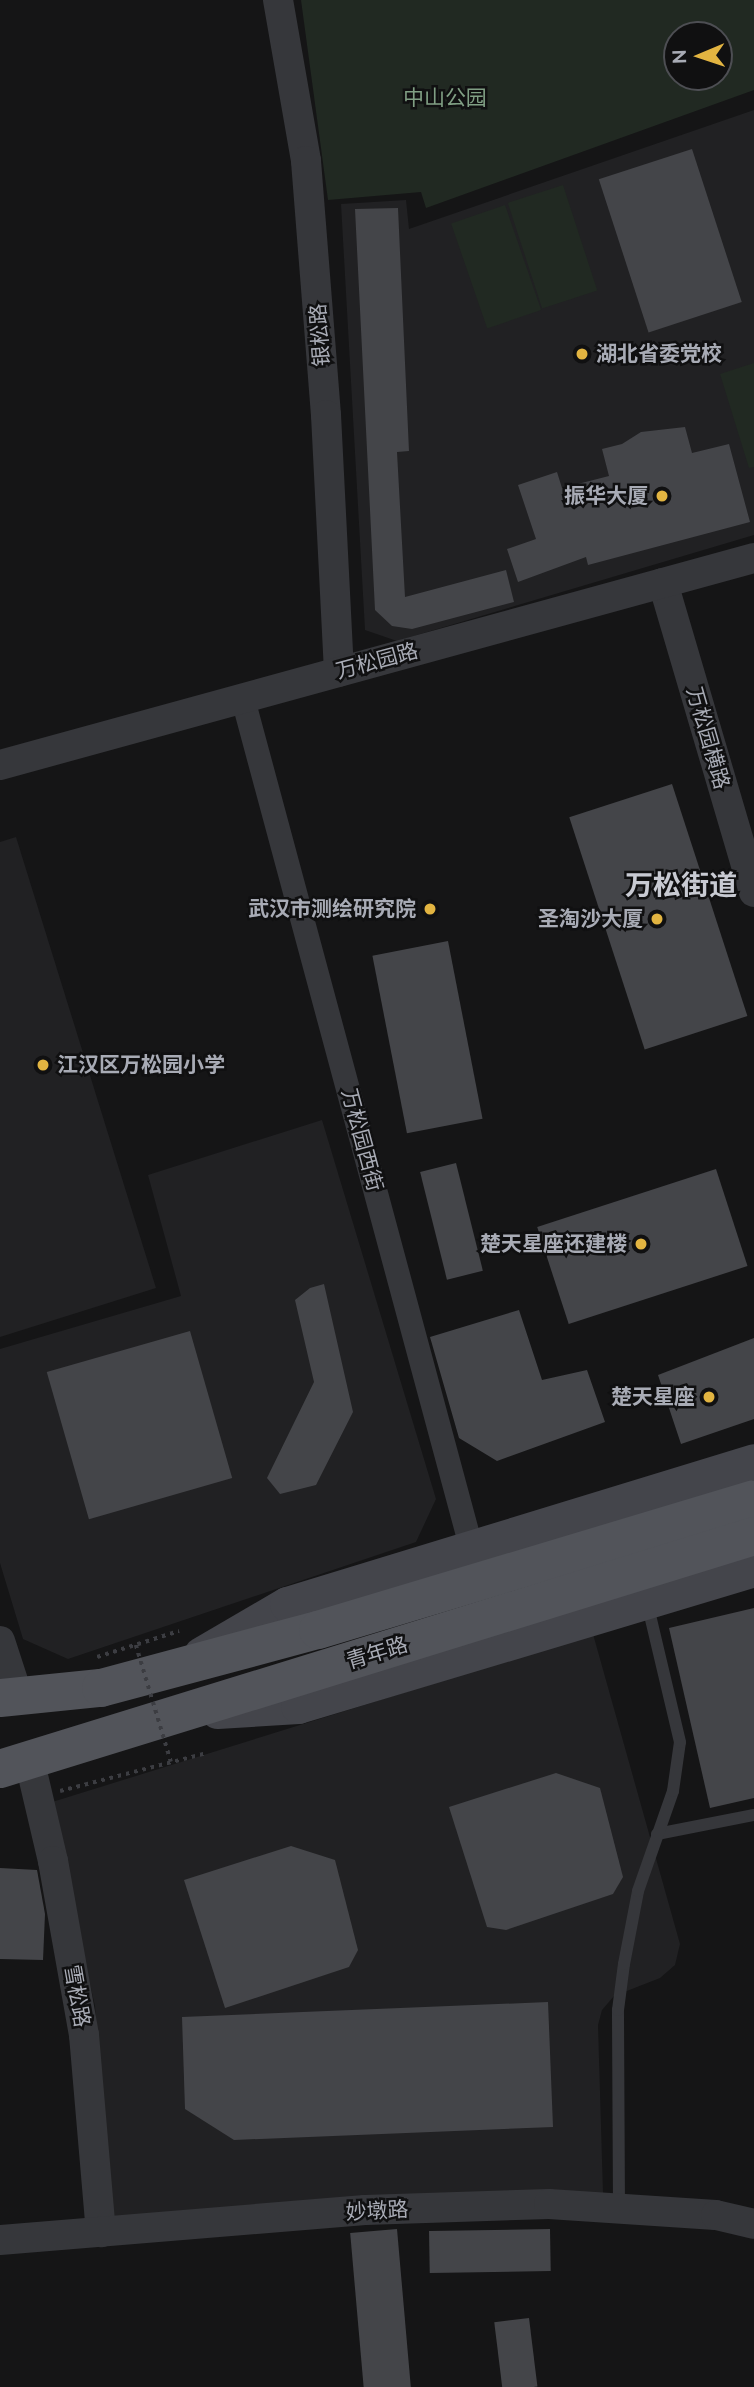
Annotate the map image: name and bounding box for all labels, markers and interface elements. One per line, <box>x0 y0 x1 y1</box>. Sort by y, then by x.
north arrow <box>663 21 733 91</box>
text: N <box>668 49 690 64</box>
park label: 中山公园 <box>403 85 487 111</box>
street label: 银松路 <box>305 303 335 367</box>
place label: 湖北省委党校 <box>596 341 722 367</box>
marker: 湖北省委党校 <box>574 346 590 362</box>
place label: 振华大厦 <box>564 483 648 509</box>
marker: 振华大厦 <box>654 488 670 504</box>
street label: 万松园路 <box>333 638 421 684</box>
street label: 万松园横路 <box>681 684 735 792</box>
district label: 万松街道 <box>625 869 737 903</box>
place label: 武汉市测绘研究院 <box>248 896 416 922</box>
marker: 武汉市测绘研究院 <box>422 901 438 917</box>
place label: 圣淘沙大厦 <box>538 906 643 932</box>
marker: 圣淘沙大厦 <box>649 911 665 927</box>
place label: 江汉区万松园小学 <box>57 1052 225 1078</box>
marker: 江汉区万松园小学 <box>35 1057 51 1073</box>
street label: 万松园西街 <box>336 1086 388 1194</box>
place label: 楚天星座还建楼 <box>480 1231 627 1257</box>
marker: 楚天星座还建楼 <box>633 1236 649 1252</box>
place label: 楚天星座 <box>611 1384 695 1410</box>
marker: 楚天星座 <box>701 1389 717 1405</box>
street label: 青年路 <box>343 1632 411 1674</box>
street label: 雪松路 <box>59 1963 95 2029</box>
street label: 妙墩路 <box>345 2197 409 2225</box>

